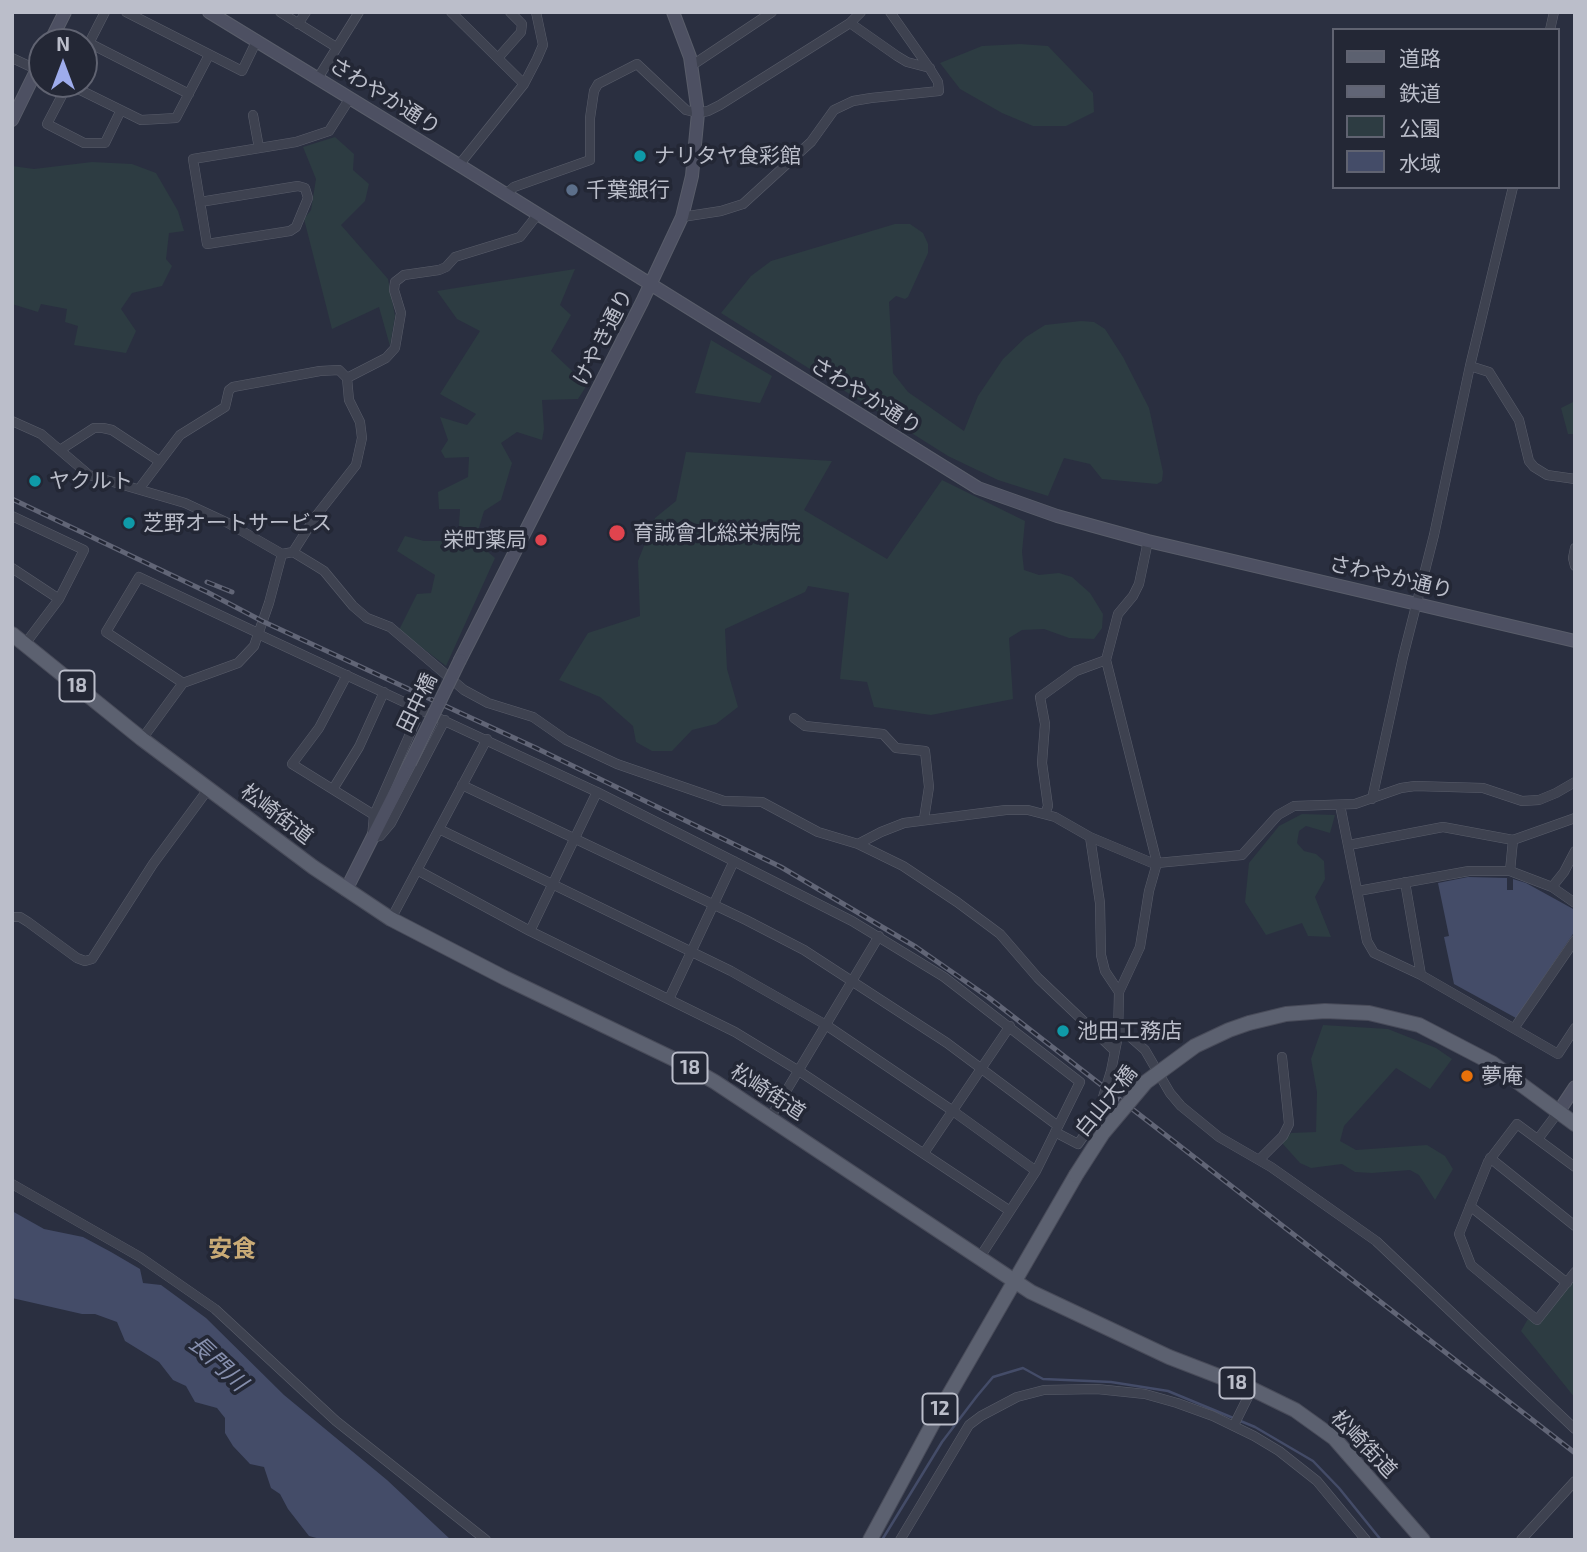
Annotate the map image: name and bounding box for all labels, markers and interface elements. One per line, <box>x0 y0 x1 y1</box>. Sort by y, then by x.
north arrow <box>28 28 98 98</box>
legend <box>1332 28 1559 189</box>
text: N <box>56 32 70 55</box>
text: 道路 <box>1399 45 1441 70</box>
street label: さわやか通り <box>325 52 445 140</box>
text: 鉄道 <box>1399 80 1441 105</box>
text: 公園 <box>1399 115 1441 140</box>
place label: ナリタヤ食彩館 <box>654 143 801 169</box>
marker: ナリタヤ食彩館 <box>632 148 648 164</box>
text: 水域 <box>1399 150 1441 175</box>
place label: 千葉銀行 <box>586 177 670 203</box>
marker: 千葉銀行 <box>564 182 580 198</box>
street label: けやき通り <box>568 285 638 389</box>
street label: さわやか通り <box>806 352 926 440</box>
place label: ヤクルト <box>49 468 133 494</box>
marker: ヤクルト <box>27 473 43 489</box>
place label: 芝野オートサービス <box>143 510 332 536</box>
marker: 芝野オートサービス <box>121 515 137 531</box>
place label: 育誠會北総栄病院 <box>633 520 801 546</box>
marker: 育誠會北総栄病院 <box>607 523 627 543</box>
place label: 栄町薬局 <box>443 527 527 553</box>
marker: 栄町薬局 <box>533 532 549 548</box>
street label: さわやか通り <box>1327 551 1455 603</box>
street label: 田中橋 <box>392 669 442 737</box>
road number: 18 <box>60 670 94 702</box>
street label: 松崎街道 <box>236 779 318 849</box>
place label: 池田工務店 <box>1077 1018 1182 1044</box>
marker: 池田工務店 <box>1055 1023 1071 1039</box>
road number: 18 <box>672 1052 708 1084</box>
street label: 松崎街道 <box>726 1059 810 1125</box>
street label: 白山大橋 <box>1070 1060 1142 1142</box>
place label: 夢庵 <box>1481 1063 1523 1089</box>
marker: 夢庵 <box>1459 1068 1475 1084</box>
district label: 安食 <box>208 1235 256 1263</box>
water label: 長門川 <box>183 1329 253 1397</box>
road number: 18 <box>1220 1368 1254 1399</box>
road number: 12 <box>922 1394 958 1424</box>
street label: 松崎街道 <box>1326 1405 1402 1483</box>

